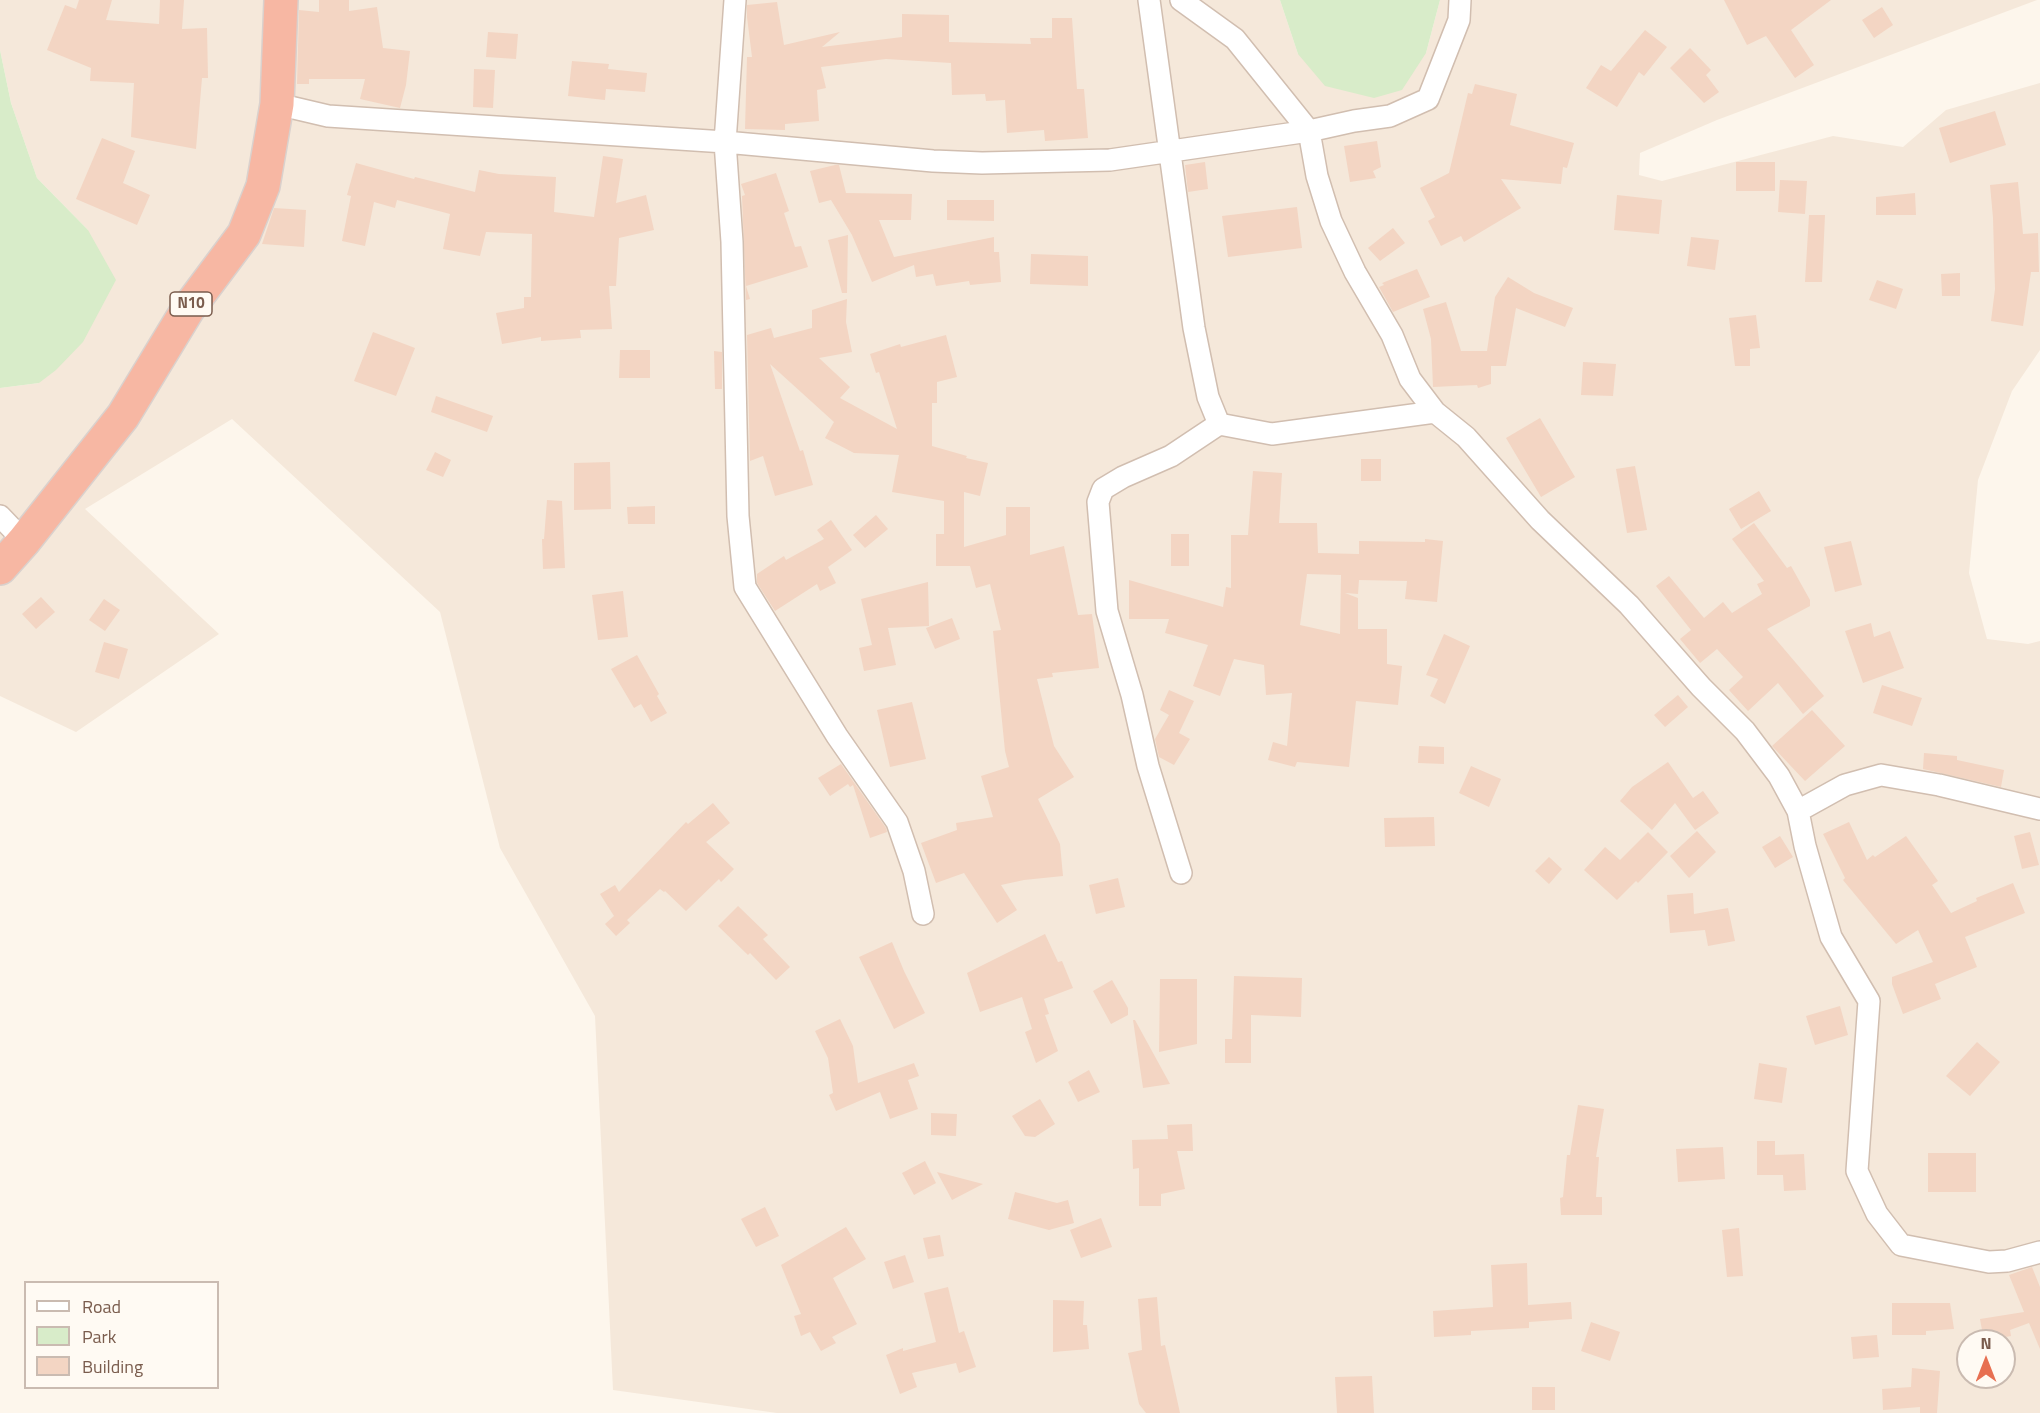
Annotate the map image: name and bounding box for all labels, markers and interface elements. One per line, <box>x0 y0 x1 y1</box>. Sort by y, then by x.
road number: N10 <box>170 292 212 316</box>
legend <box>24 1281 219 1389</box>
text: Road <box>82 1293 121 1320</box>
text: Park <box>82 1323 116 1350</box>
north arrow <box>1956 1329 2016 1389</box>
text: N <box>1980 1331 1992 1355</box>
text: Building <box>82 1353 143 1380</box>

